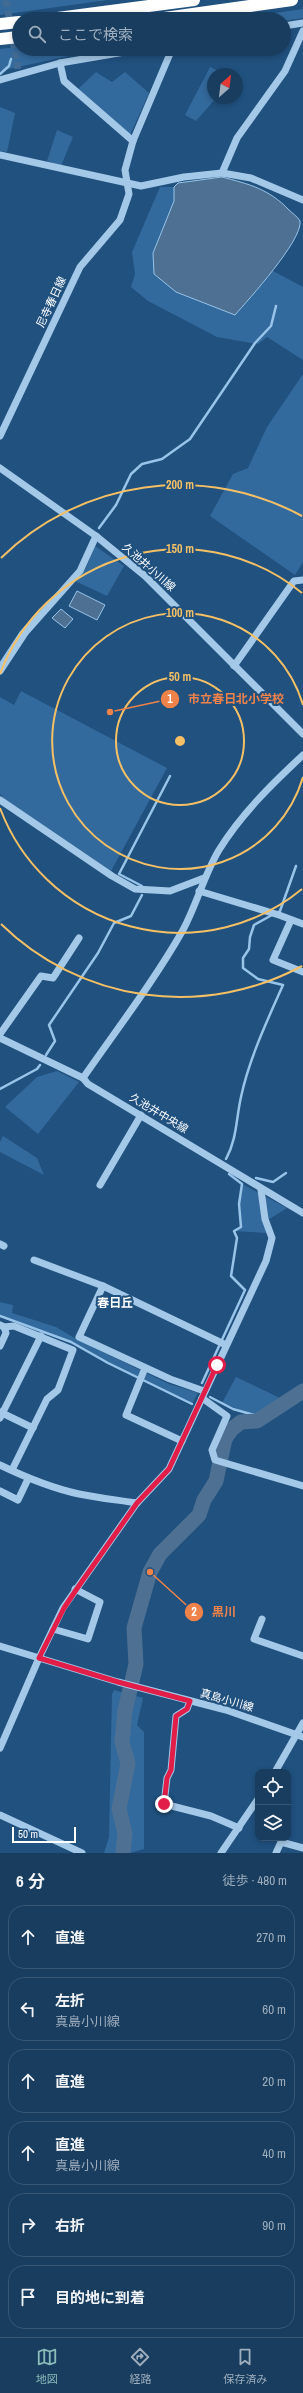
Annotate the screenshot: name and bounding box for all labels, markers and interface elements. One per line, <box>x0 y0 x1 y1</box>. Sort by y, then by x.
search box <box>12 12 291 56</box>
icon: search <box>26 23 48 45</box>
text: ここで検索 <box>58 24 133 45</box>
north arrow <box>207 68 243 104</box>
street label: 尼寺春日線 <box>33 274 69 330</box>
text: 200 m <box>166 477 194 493</box>
street label: 久池井小川線 <box>120 540 178 594</box>
text: 150 m <box>166 541 194 557</box>
text: 100 m <box>166 605 194 621</box>
text: 50 m <box>169 669 191 685</box>
callout: 市立春日北小学校 <box>160 687 292 711</box>
text: 1 <box>167 691 173 707</box>
text: 市立春日北小学校 <box>188 691 284 707</box>
centre of rings <box>173 734 187 748</box>
street label: 久池井中央線 <box>127 1090 191 1136</box>
district label: 春日丘 <box>97 1295 133 1311</box>
route start <box>208 1356 226 1374</box>
callout: 黒川 <box>184 1600 244 1624</box>
text: 2 <box>191 1604 197 1620</box>
text: 黒川 <box>212 1604 236 1620</box>
street label: 真島小川線 <box>199 1686 255 1714</box>
map controls <box>255 1769 291 1841</box>
button: locate <box>255 1769 291 1805</box>
route end <box>155 1795 173 1813</box>
button: layers <box>255 1805 291 1841</box>
scale bar <box>12 1825 76 1844</box>
text: 50 m <box>18 1827 38 1841</box>
text: 6 分 <box>16 1869 45 1892</box>
text: 徒歩 · 480 m <box>222 1872 287 1889</box>
icon: ahead <box>17 1926 39 1948</box>
text: 直進 <box>55 1927 85 1948</box>
text: 270 m <box>256 1929 286 1946</box>
text: 左折 <box>55 1990 85 2011</box>
icon: left <box>17 1998 39 2020</box>
text: 60 m <box>262 2001 286 2018</box>
text: 真島小川線 <box>55 2013 120 2030</box>
icon: ahead <box>17 2070 39 2092</box>
text: 直進 <box>55 2071 85 2092</box>
text: 20 m <box>262 2073 286 2090</box>
text: 直進 <box>55 2134 85 2155</box>
icon: ahead <box>17 2142 39 2164</box>
text: 40 m <box>262 2145 286 2162</box>
text: 真島小川線 <box>55 2157 120 2174</box>
icon: right <box>17 2214 39 2236</box>
text: 右折 <box>55 2215 85 2236</box>
text: 90 m <box>262 2217 286 2234</box>
icon: arrive <box>17 2286 39 2308</box>
text: 目的地に到着 <box>55 2287 145 2308</box>
tab: 地図 <box>36 2346 58 2386</box>
tab: 経路 <box>129 2346 151 2386</box>
tab: 保存済み <box>223 2346 267 2386</box>

